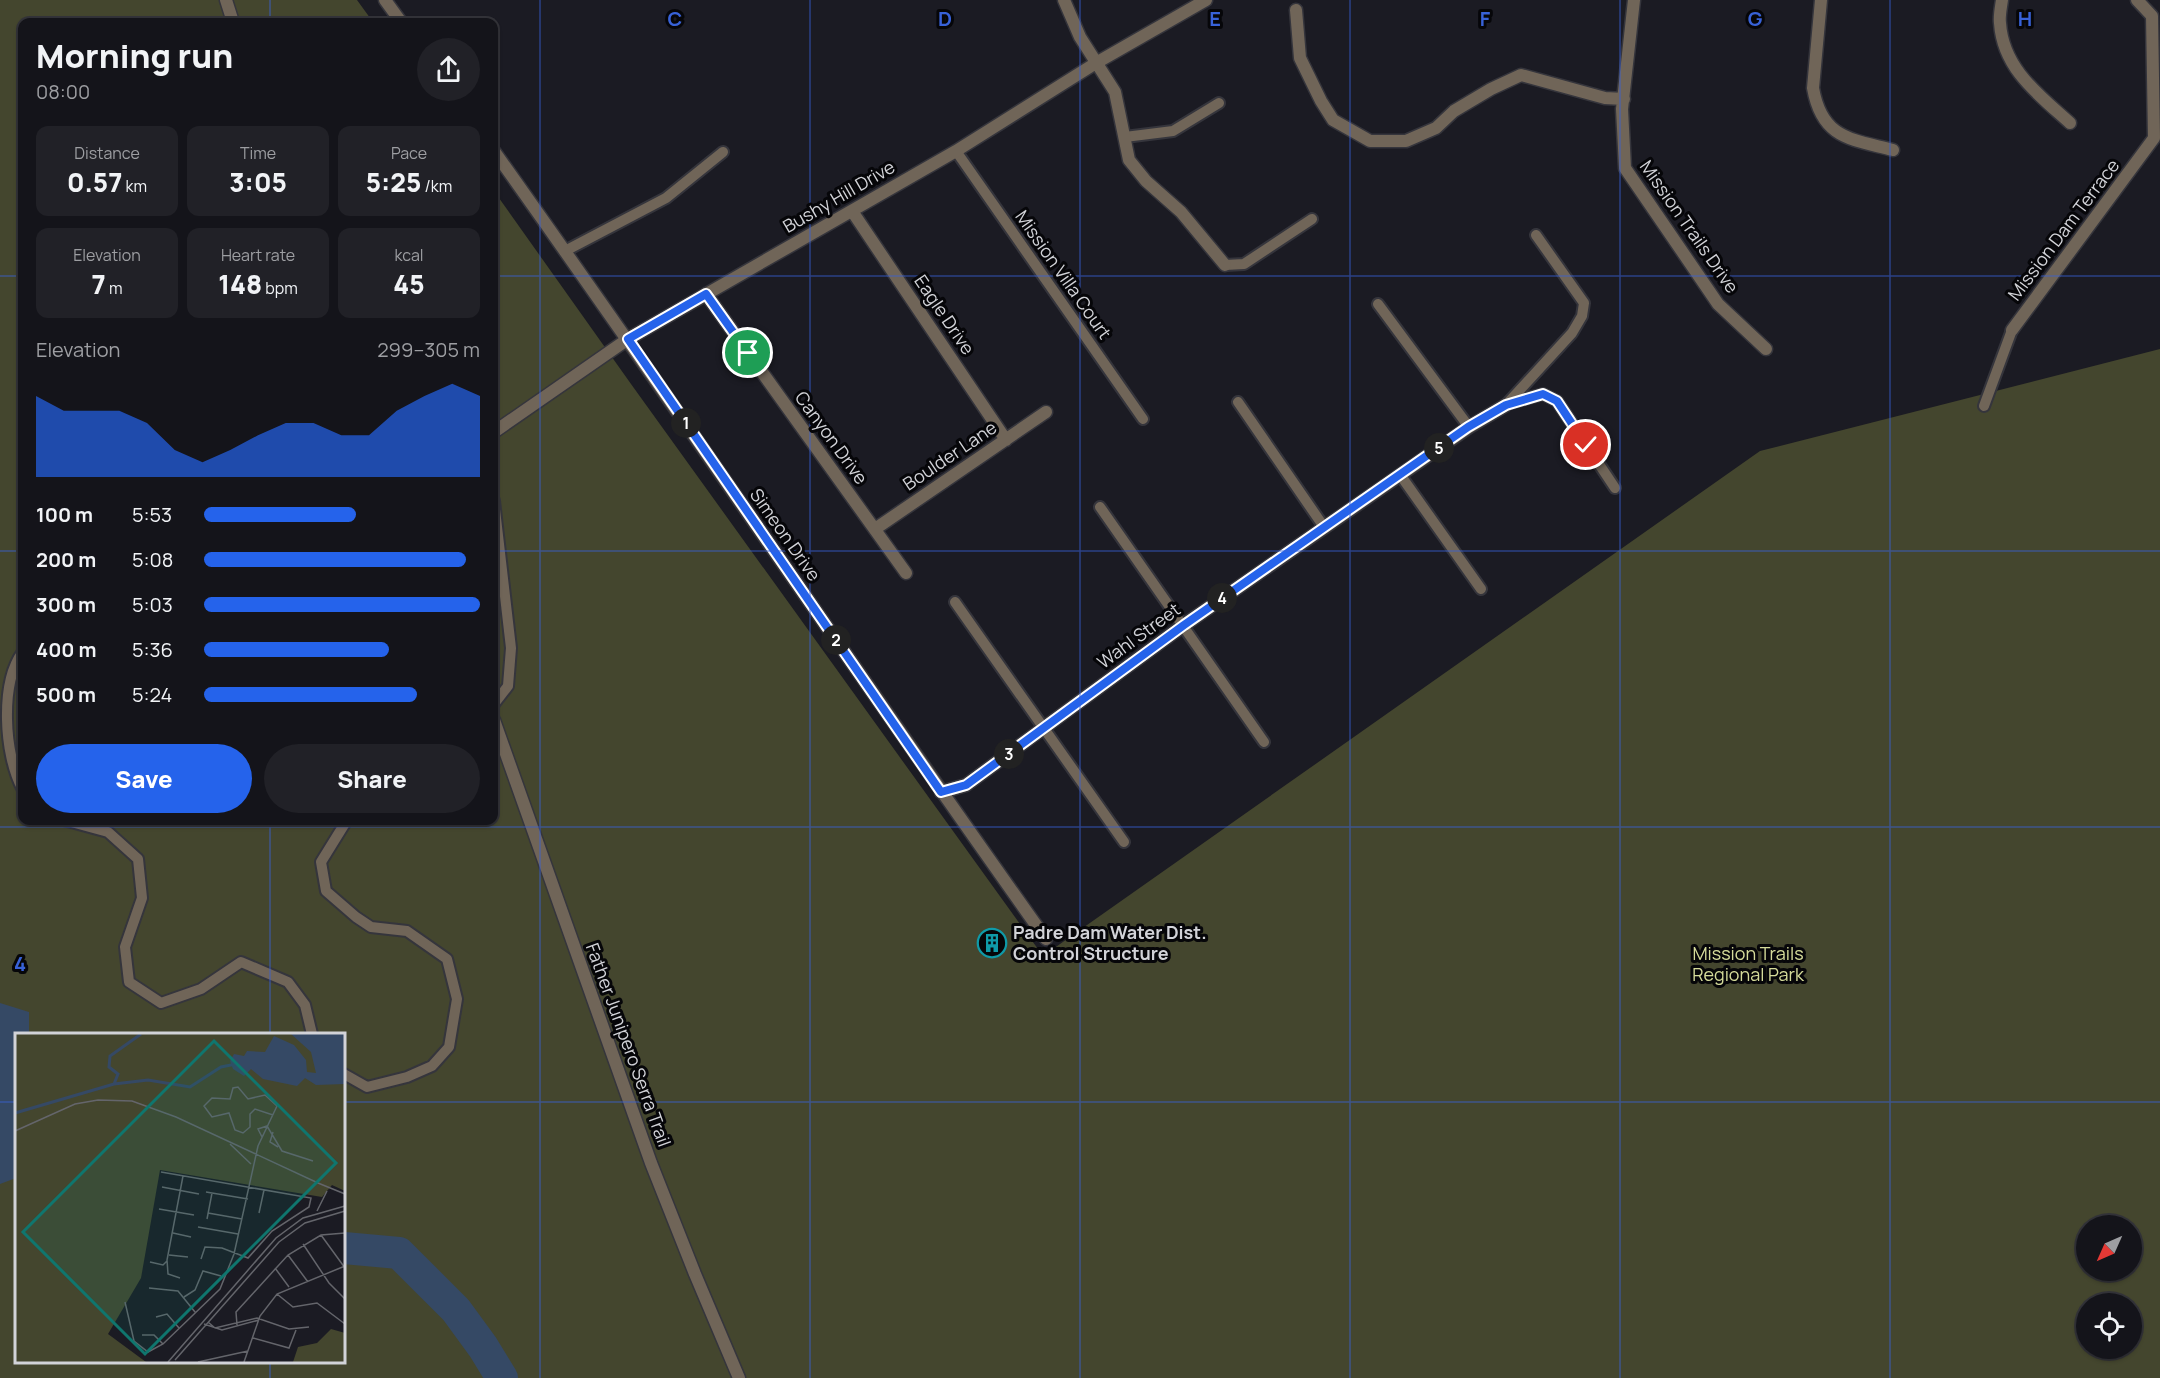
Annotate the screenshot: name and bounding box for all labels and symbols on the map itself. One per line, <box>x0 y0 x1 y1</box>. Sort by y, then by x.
text: C <box>668 5 682 32</box>
text: D <box>938 5 952 32</box>
text: E <box>1209 5 1221 32</box>
text: F <box>1480 5 1491 32</box>
text: G <box>1748 5 1763 32</box>
text: H <box>2018 5 2032 32</box>
street label: Bushy Hill Drive <box>778 154 899 238</box>
street label: Mission Dam Terrace <box>2002 154 2124 305</box>
street label: Mission Trails Drive <box>1635 155 1745 298</box>
street label: Mission Villa Court <box>1010 205 1117 344</box>
street label: Eagle Drive <box>909 270 980 359</box>
pin <box>722 327 773 378</box>
street label: Canyon Drive <box>790 386 874 489</box>
pin: 1 <box>671 408 701 438</box>
street label: Boulder Lane <box>898 415 1001 495</box>
pin <box>1560 419 1611 470</box>
pin: 5 <box>1424 433 1454 463</box>
street label: Simeon Drive <box>745 483 827 586</box>
pin: 4 <box>1207 583 1237 613</box>
street label: Wahl Street <box>1092 597 1185 674</box>
pin: 2 <box>821 625 851 655</box>
pin: 3 <box>994 739 1024 769</box>
place label: Padre Dam Water Dist. Control Structure <box>1013 920 1207 965</box>
building icon: Padre Dam Water Dist. Control Structure <box>976 927 1008 959</box>
street label: Father Junipero Serra Trail <box>581 939 677 1150</box>
park label: Mission Trails Regional Park <box>1692 941 1805 986</box>
text: 4 <box>14 950 26 977</box>
inset map <box>15 1033 345 1363</box>
north arrow <box>2076 1215 2142 1281</box>

